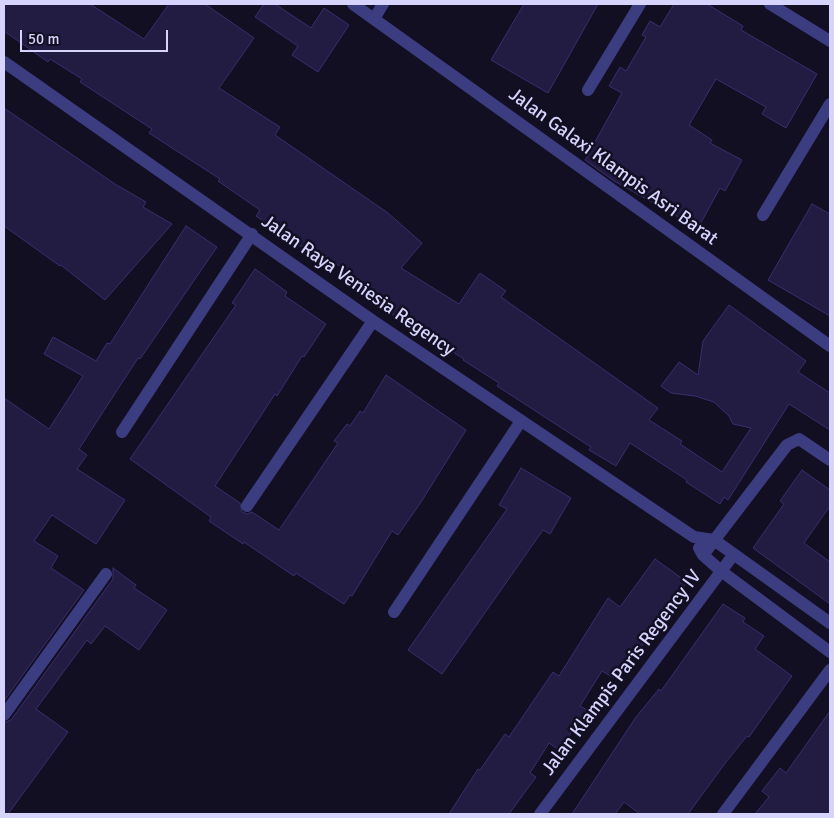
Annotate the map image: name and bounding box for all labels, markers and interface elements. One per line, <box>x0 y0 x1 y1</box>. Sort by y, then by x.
scale bar <box>22 20 170 52</box>
text: 50 m <box>28 30 59 48</box>
street label: Jalan Galaxi Klampis Asri Barat <box>504 84 722 250</box>
street label: Jalan Raya Veniesia Regency <box>257 210 459 362</box>
street label: Jalan Klampis Paris Regency IV <box>537 566 707 780</box>

